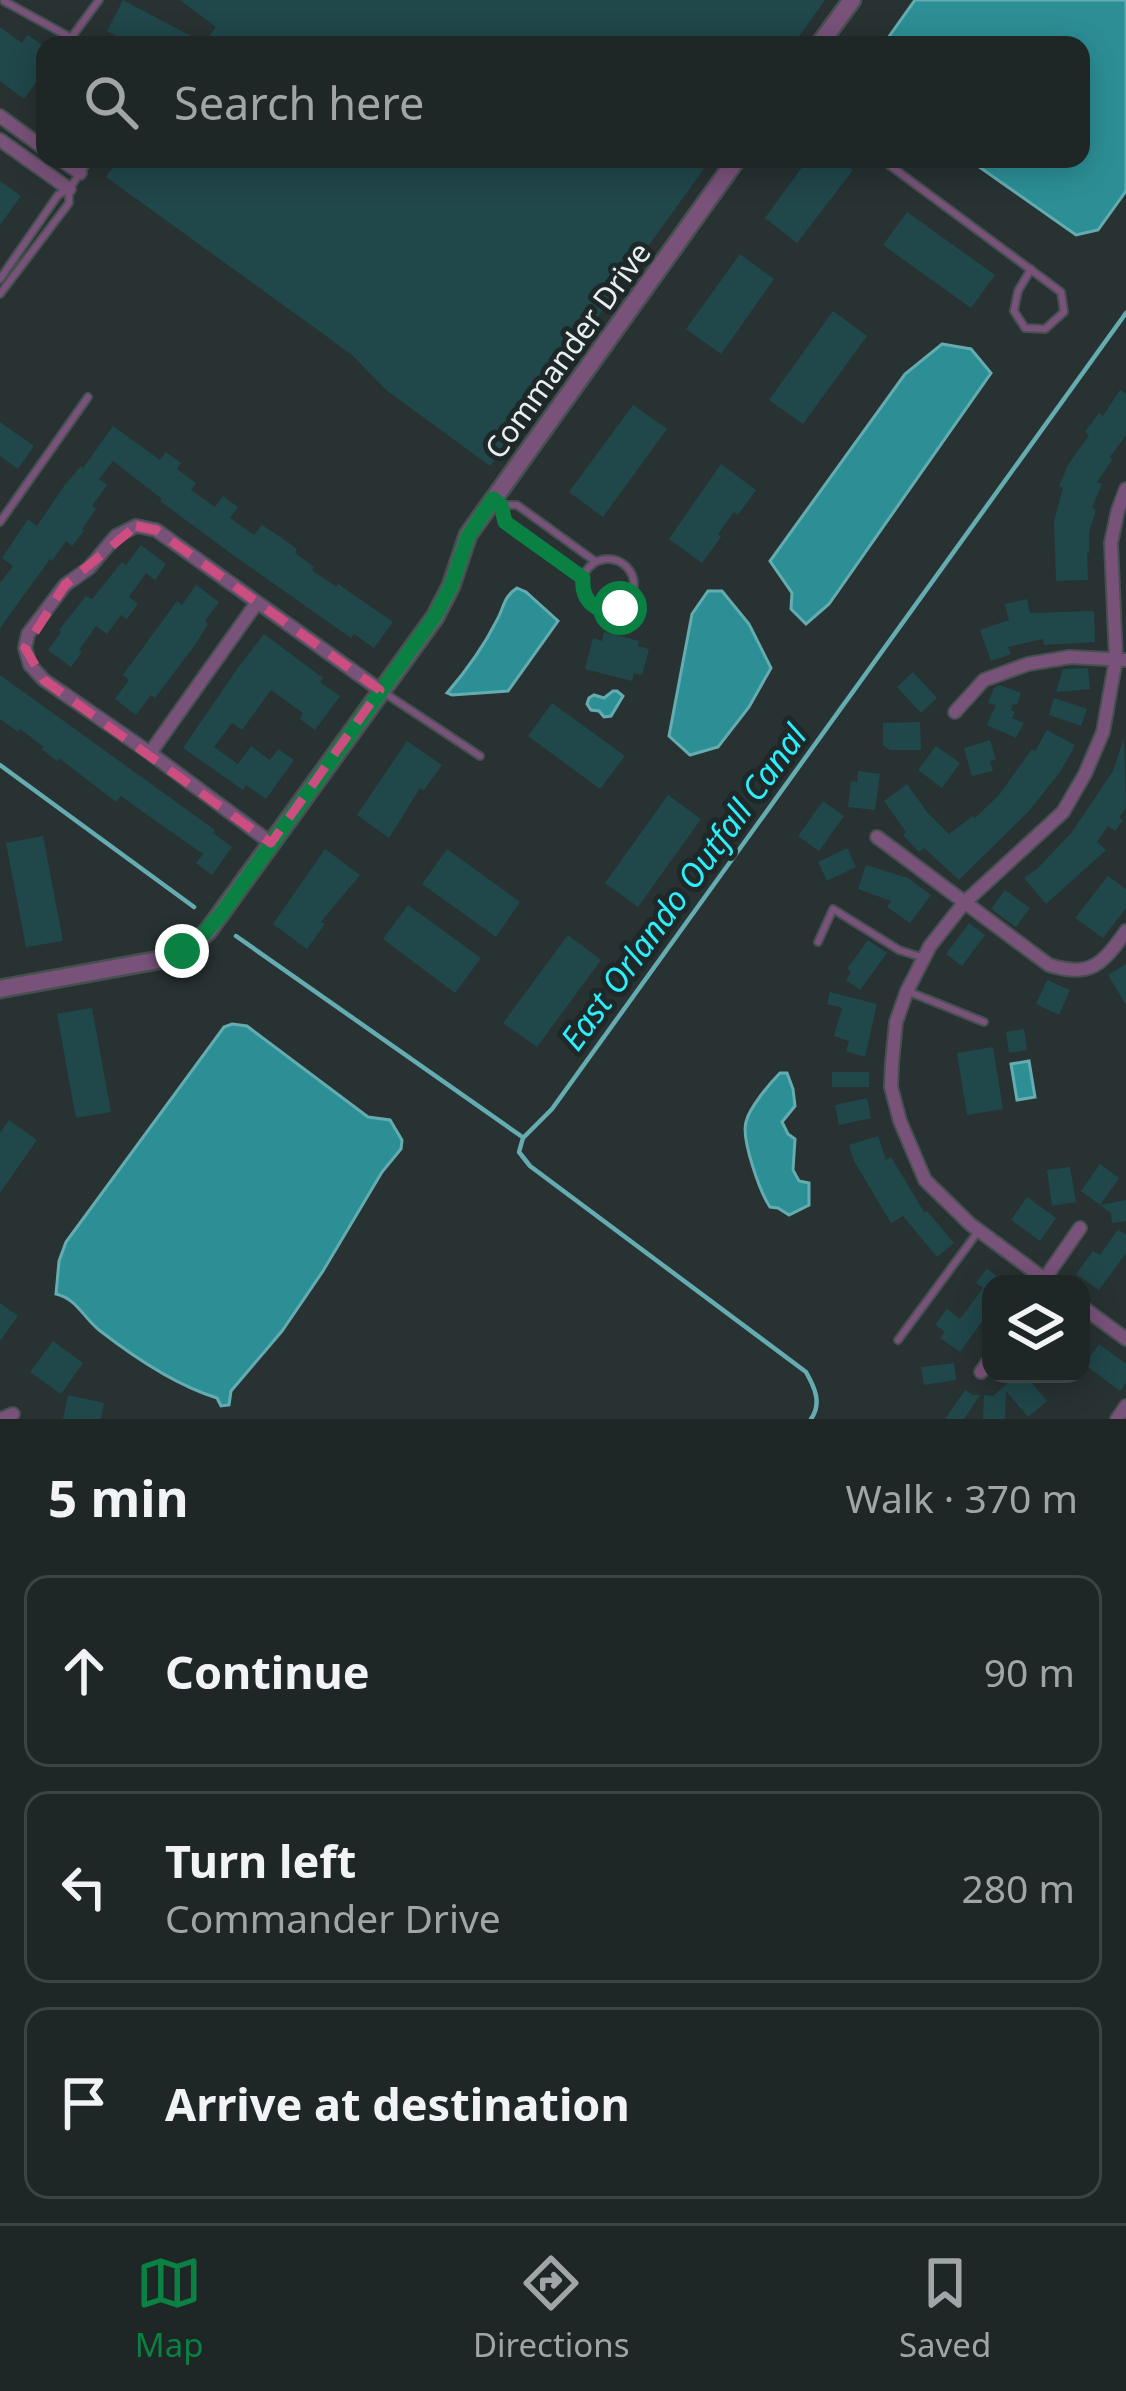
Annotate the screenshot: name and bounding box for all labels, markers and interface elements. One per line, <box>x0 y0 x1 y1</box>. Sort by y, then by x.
search box <box>36 36 1090 168</box>
icon: search <box>78 69 144 135</box>
text: Search here <box>174 72 424 133</box>
street label: Commander Drive <box>474 233 660 467</box>
route start <box>593 581 647 635</box>
water label: East Orlando Outfall Canal <box>550 714 817 1059</box>
route end <box>155 924 209 978</box>
map controls <box>982 1275 1090 1383</box>
button: layers <box>982 1275 1090 1383</box>
text: 5 min <box>48 1462 189 1532</box>
text: Walk · 370 m <box>845 1471 1078 1524</box>
icon: ahead <box>51 1638 117 1704</box>
text: Continue <box>165 1641 370 1702</box>
text: 90 m <box>984 1645 1075 1698</box>
text: Turn left <box>165 1830 356 1891</box>
icon: left <box>51 1854 117 1920</box>
text: 280 m <box>961 1861 1075 1914</box>
text: Commander Drive <box>165 1891 501 1944</box>
icon: arrive <box>51 2070 117 2136</box>
text: Arrive at destination <box>165 2073 630 2134</box>
tab: Map <box>135 2250 203 2367</box>
tab: Directions <box>473 2250 630 2367</box>
tab: Saved <box>899 2250 991 2367</box>

